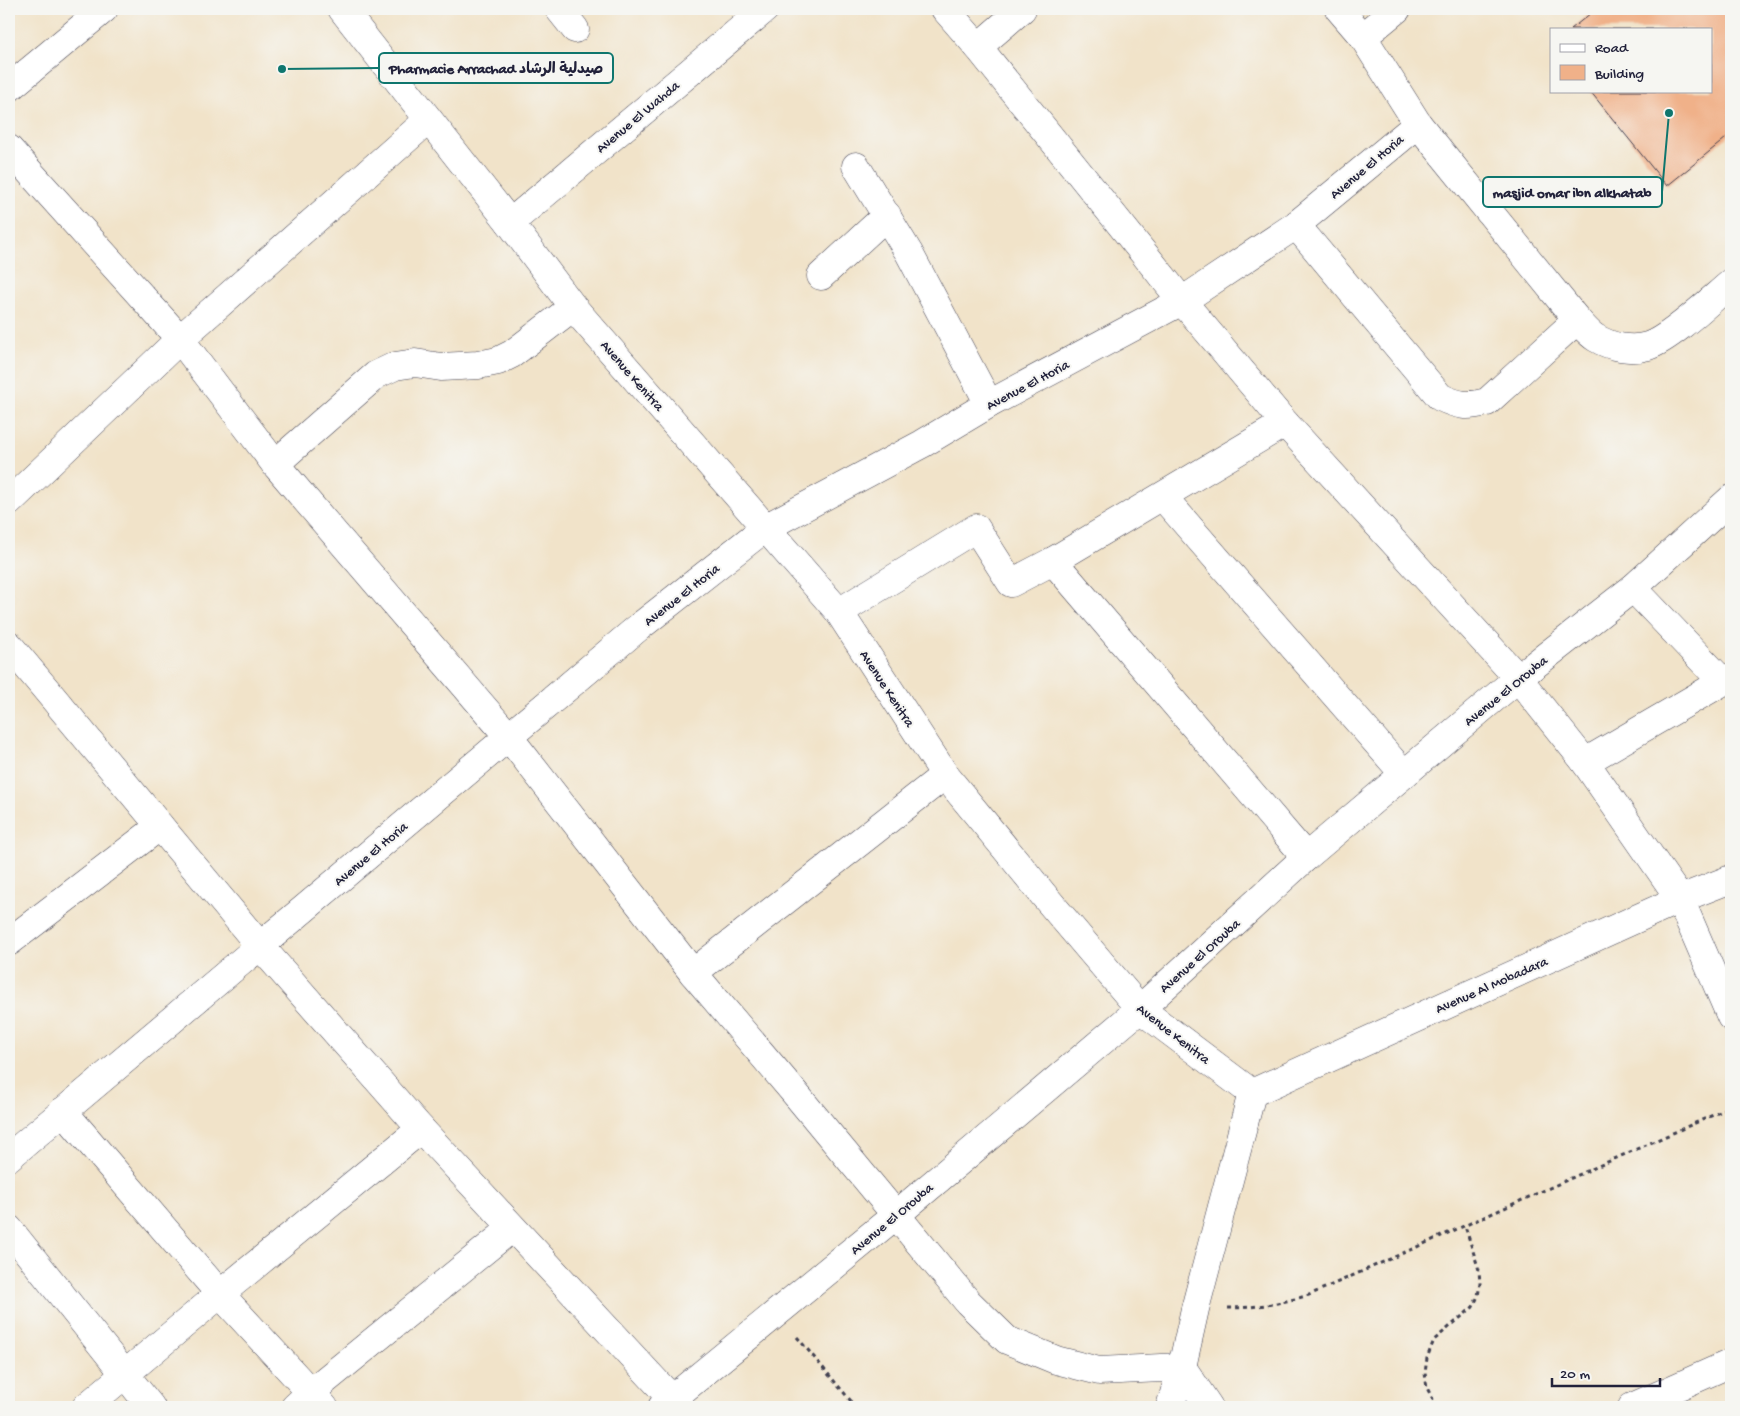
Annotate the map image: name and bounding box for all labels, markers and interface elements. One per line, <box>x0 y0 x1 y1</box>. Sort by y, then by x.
legend <box>1550 28 1712 92</box>
text: Road <box>1595 40 1629 58</box>
callout: Pharmacie Arrachad صيدلية الرشاد <box>379 53 613 83</box>
text: Pharmacie Arrachad صيدلية الرشاد <box>388 60 603 79</box>
text: Building <box>1594 66 1644 84</box>
street label: Avenue El Wahda <box>593 77 685 158</box>
street label: Avenue El Horia <box>1327 131 1409 204</box>
callout: masjid omar ibn alkhatab <box>1483 177 1662 207</box>
text: masjid omar ibn alkhatab <box>1492 185 1652 203</box>
street label: Avenue Kenitra <box>596 338 667 417</box>
street label: Avenue El Horia <box>984 357 1074 415</box>
street label: Avenue El Horia <box>641 560 725 631</box>
street label: Avenue Kenitra <box>855 648 918 732</box>
street label: Avenue El Orouba <box>1461 652 1553 731</box>
street label: Avenue El Horia <box>331 818 413 891</box>
street label: Avenue El Orouba <box>1157 915 1246 998</box>
street label: Avenue Al Mobadara <box>1433 953 1552 1019</box>
street label: Avenue Kenitra <box>1132 1001 1214 1070</box>
street label: Avenue El Orouba <box>848 1180 938 1260</box>
scale bar <box>1552 1356 1660 1388</box>
text: 20 m <box>1560 1366 1590 1384</box>

